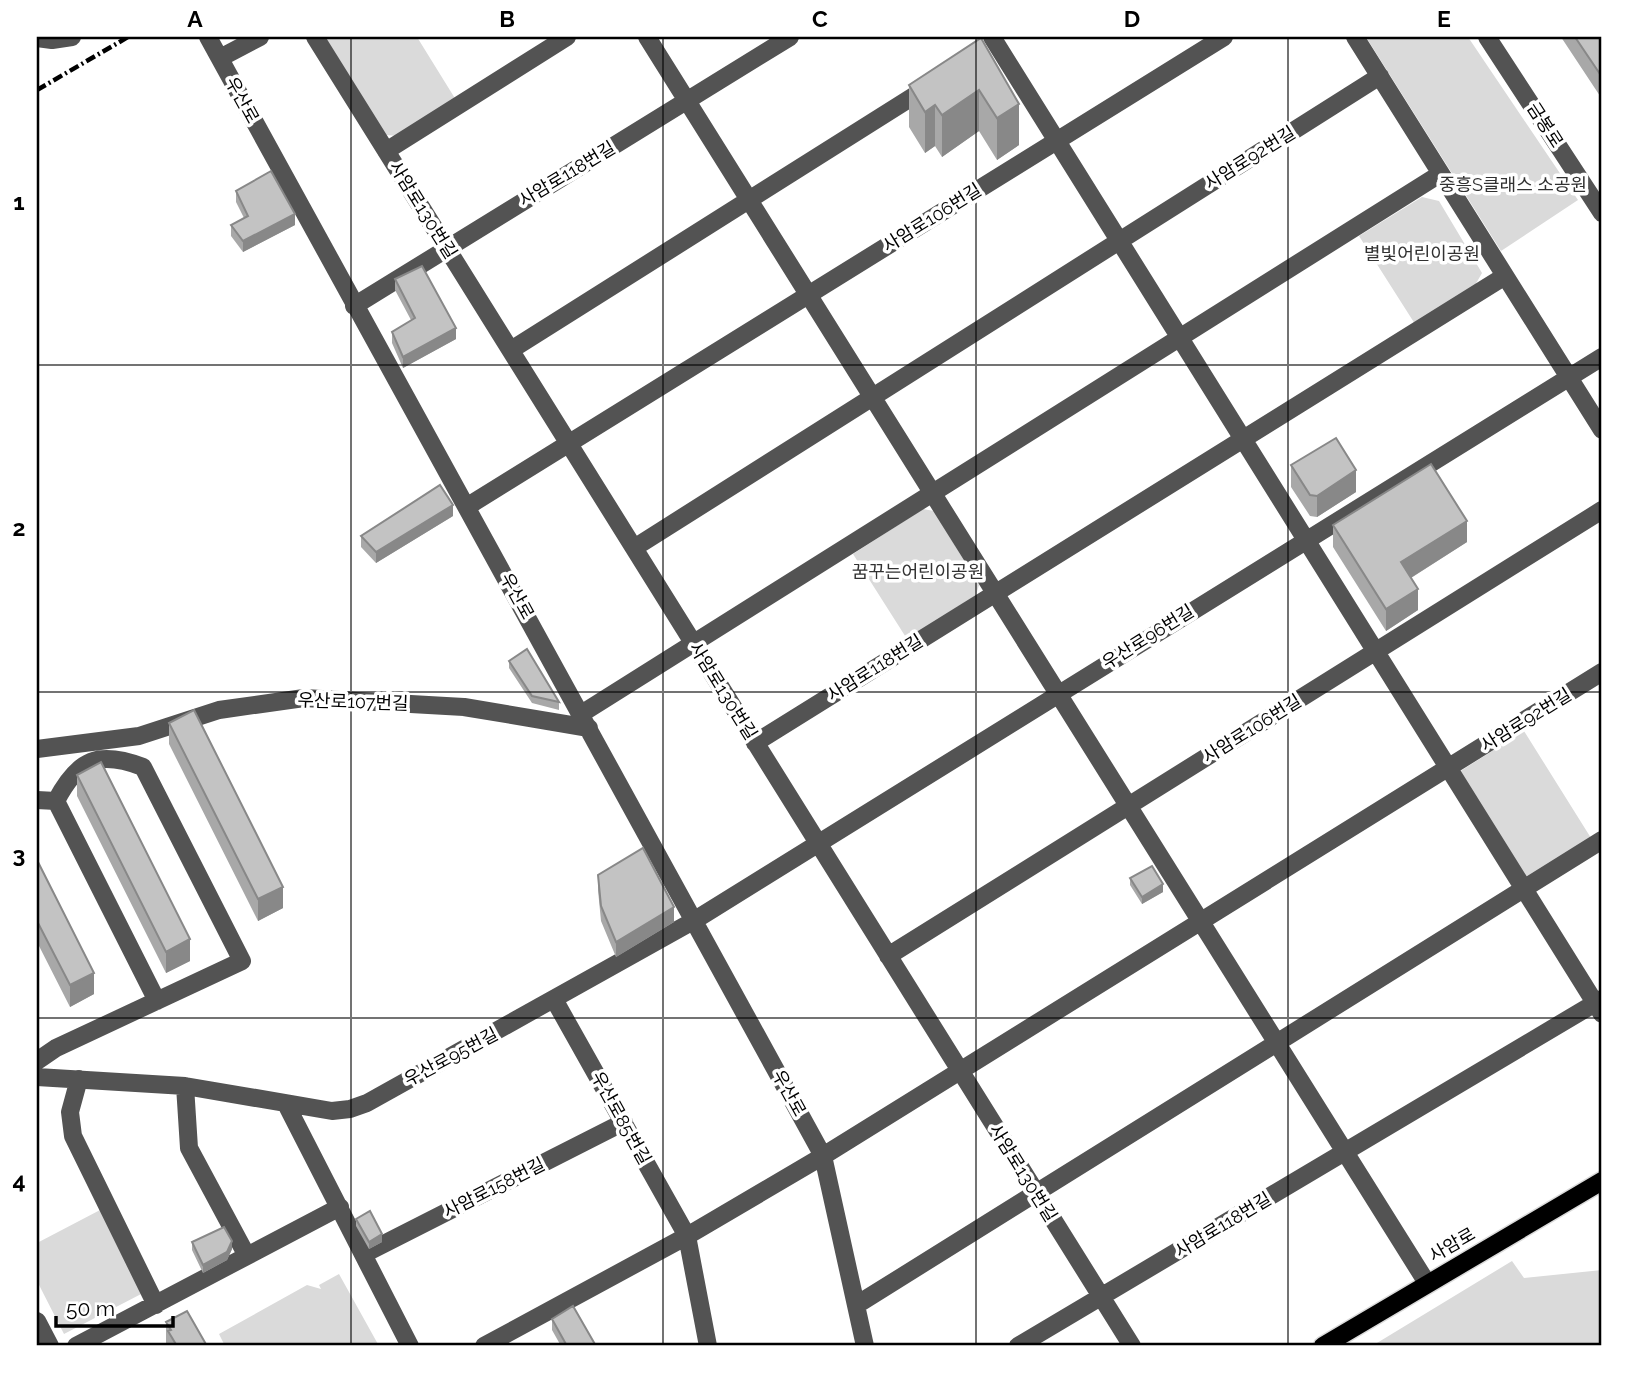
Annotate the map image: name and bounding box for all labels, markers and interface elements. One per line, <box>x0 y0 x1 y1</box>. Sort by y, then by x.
text: A <box>187 5 203 32</box>
text: B <box>499 5 515 32</box>
text: C <box>812 5 828 32</box>
text: D <box>1124 5 1140 32</box>
text: E <box>1437 5 1451 32</box>
street label: 우산로 <box>221 73 264 127</box>
street label: 금봉로 <box>1523 98 1568 151</box>
street label: 사암로92번길 <box>1201 121 1299 194</box>
street label: 사암로118번길 <box>515 137 619 211</box>
street label: 사암로130번길 <box>385 157 462 262</box>
park label: 중흥S클래스 소공원 <box>1439 174 1587 195</box>
street label: 사암로106번길 <box>879 179 985 256</box>
text: 1 <box>13 188 25 215</box>
park label: 별빛어린이공원 <box>1364 243 1480 264</box>
text: 2 <box>13 514 25 541</box>
park label: 꿈꾸는어린이공원 <box>852 561 984 582</box>
street label: 우산로 <box>496 569 539 623</box>
street label: 우산로96번길 <box>1098 600 1197 673</box>
street label: 사암로118번길 <box>823 630 926 705</box>
street label: 사암로130번길 <box>685 638 762 743</box>
street label: 사암로92번길 <box>1477 683 1575 756</box>
street label: 우산로107번길 <box>297 689 409 714</box>
street label: 사암로106번길 <box>1199 690 1305 767</box>
text: 3 <box>13 841 25 868</box>
street label: 우산로95번길 <box>400 1023 501 1090</box>
street label: 우산로 <box>768 1066 811 1120</box>
street label: 우산로85번길 <box>587 1067 656 1168</box>
street label: 사암로130번길 <box>985 1120 1062 1225</box>
street label: 사암로158번길 <box>440 1153 548 1222</box>
text: 4 <box>12 1167 26 1194</box>
street label: 사암로118번길 <box>1171 1188 1275 1262</box>
street label: 사암로 <box>1425 1223 1479 1266</box>
scale bar <box>56 1285 173 1329</box>
text: 50 m <box>66 1296 115 1321</box>

